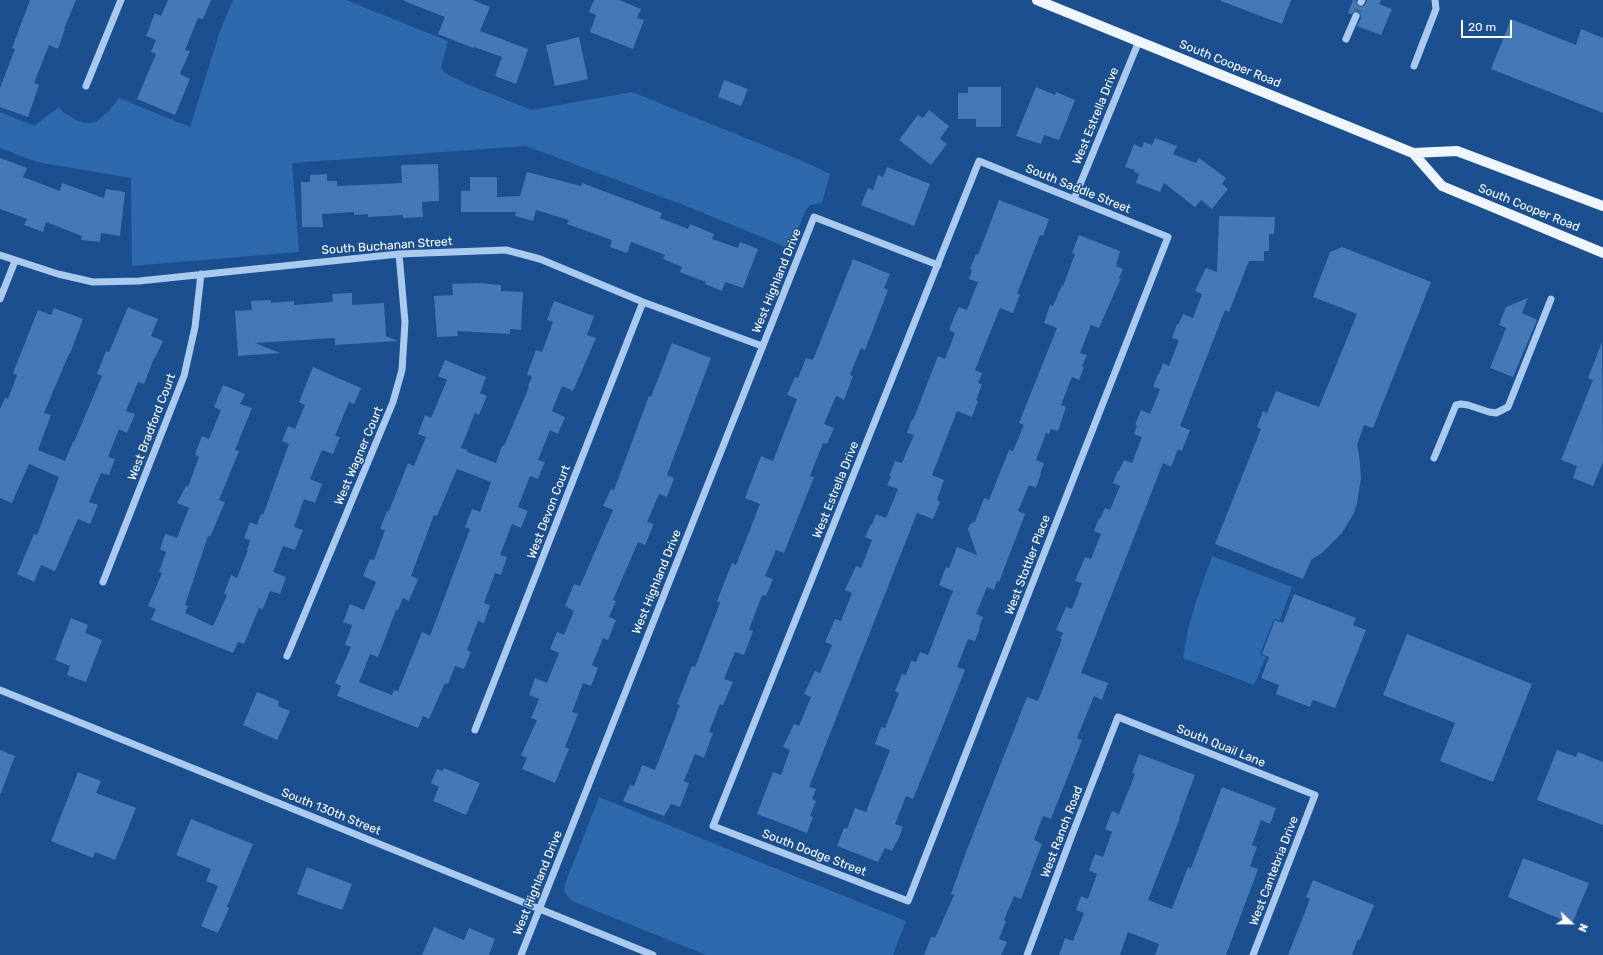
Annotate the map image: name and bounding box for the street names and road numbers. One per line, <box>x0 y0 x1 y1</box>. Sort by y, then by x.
street label: South Cooper Road <box>1177 37 1283 91</box>
street label: West Estrella Drive <box>1070 65 1122 167</box>
street label: South Saddle Street <box>1023 161 1133 217</box>
street label: South Cooper Road <box>1476 181 1582 235</box>
street label: West Highland Drive <box>749 227 805 335</box>
street label: South Buchanan Street <box>321 234 453 258</box>
street label: West Bradford Court <box>125 372 179 482</box>
street label: West Wagner Court <box>332 404 386 508</box>
street label: West Estrella Drive <box>810 439 862 541</box>
street label: West Devon Court <box>524 463 574 561</box>
street label: West Stottler Place <box>1002 513 1054 617</box>
street label: West Highland Drive <box>629 528 685 636</box>
street label: South Quail Lane <box>1174 722 1268 770</box>
street label: West Ranch Road <box>1038 784 1086 880</box>
street label: South 130th Street <box>279 785 383 839</box>
street label: West Cantebria Drive <box>1246 814 1302 928</box>
street label: South Dodge Street <box>760 827 868 879</box>
street label: West Highland Drive <box>510 829 566 937</box>

